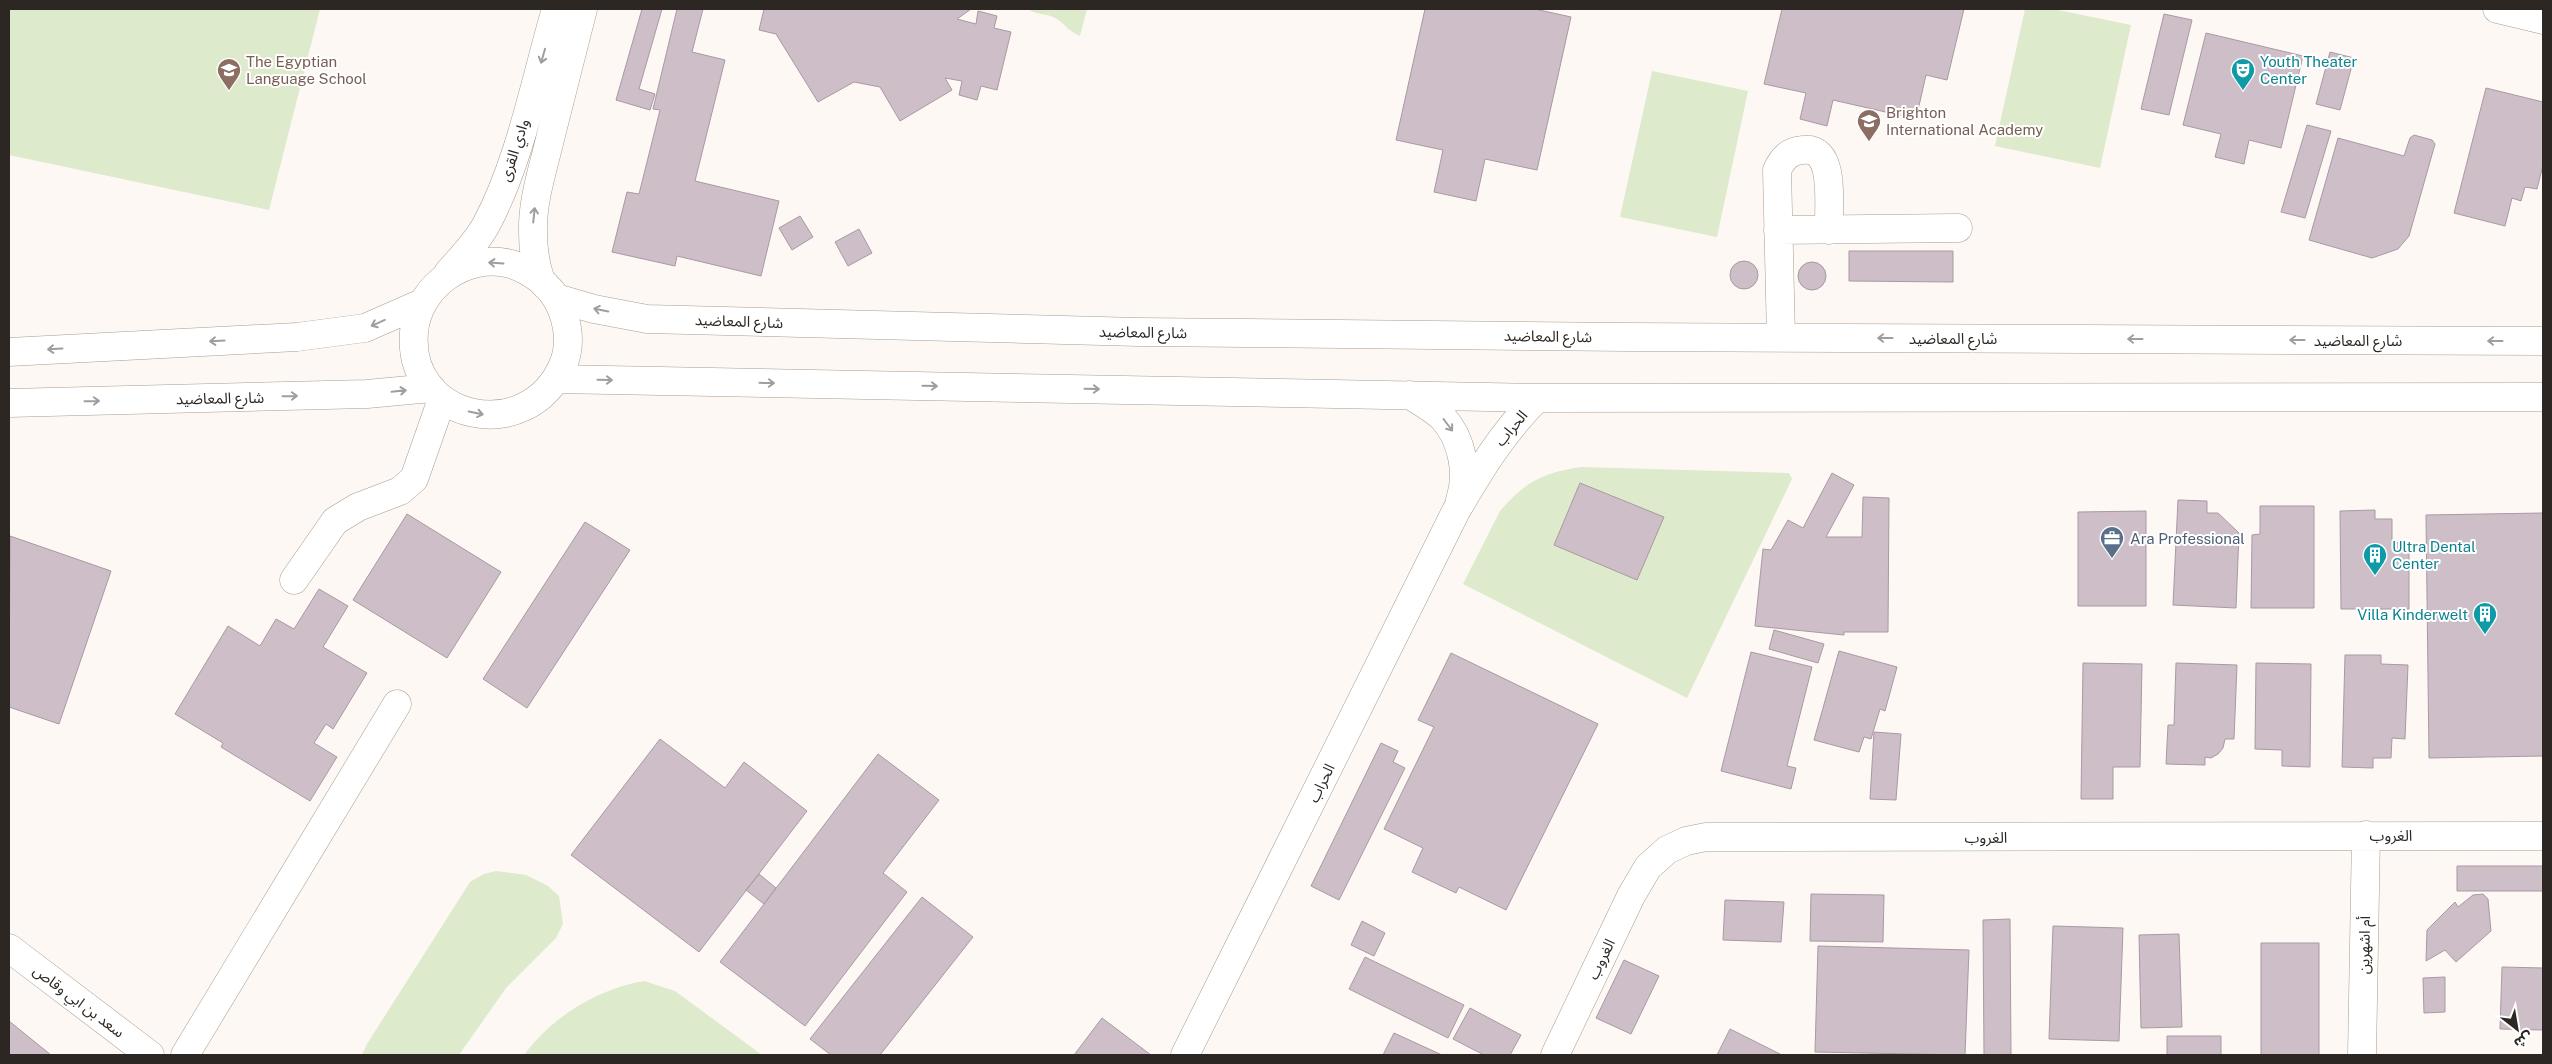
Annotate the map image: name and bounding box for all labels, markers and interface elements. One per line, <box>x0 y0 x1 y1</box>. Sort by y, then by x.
one-way arrow <box>537 47 547 63</box>
place label: The Egyptian Language School <box>246 53 367 87</box>
place label: Youth Theater Center <box>2260 53 2358 87</box>
school or university icon: The Egyptian Language School <box>216 57 242 91</box>
theatre icon: Youth Theater Center <box>2230 57 2256 91</box>
place label: Brighton International Academy <box>1886 104 2043 138</box>
school or university icon: Brighton International Academy <box>1856 108 1882 142</box>
street label: وادي القرى <box>496 117 535 184</box>
one-way arrow <box>530 207 539 223</box>
one-way arrow <box>489 258 505 267</box>
one-way arrow <box>593 305 609 315</box>
street label: شارع المعاضيد <box>694 311 784 335</box>
one-way arrow <box>371 318 386 328</box>
street label: شارع المعاضيد <box>1099 323 1188 345</box>
street label: شارع المعاضيد <box>1504 327 1593 349</box>
street label: شارع المعاضيد <box>1909 330 1997 351</box>
street label: شارع المعاضيد <box>2314 332 2402 353</box>
one-way arrow <box>1877 333 1893 343</box>
one-way arrow <box>2127 334 2143 344</box>
one-way arrow <box>2289 335 2306 345</box>
one-way arrow <box>2487 336 2503 346</box>
one-way arrow <box>210 337 226 346</box>
one-way arrow <box>47 345 63 354</box>
one-way arrow <box>596 375 612 385</box>
one-way arrow <box>758 378 775 388</box>
one-way arrow <box>921 381 937 391</box>
one-way arrow <box>1084 384 1100 394</box>
one-way arrow <box>391 386 407 396</box>
street label: شارع المعاضيد <box>176 389 265 411</box>
one-way arrow <box>282 391 298 401</box>
one-way arrow <box>84 396 100 406</box>
street label: الحراب <box>1491 407 1531 450</box>
one-way arrow <box>467 409 483 419</box>
one-way arrow <box>1443 418 1453 432</box>
office icon: Ara Professional <box>2099 525 2125 559</box>
place label: Ara Professional <box>2130 530 2245 547</box>
place label: Ultra Dental Center <box>2392 538 2476 572</box>
building icon: Ultra Dental Center <box>2362 542 2388 576</box>
building icon: Villa Kinderwelt <box>2472 601 2498 635</box>
place label: Villa Kinderwelt <box>2357 606 2468 623</box>
street label: الحراب <box>1304 761 1339 806</box>
street label: الغروب <box>2370 827 2412 845</box>
street label: الغروب <box>1965 829 2007 847</box>
street label: أم اشهرين <box>2355 915 2376 974</box>
street label: الغروب <box>1584 936 1619 982</box>
street label: سعد بن ابي وقاص <box>28 961 128 1044</box>
north arrow <box>2492 1004 2542 1054</box>
text: ش <box>2511 1028 2536 1052</box>

